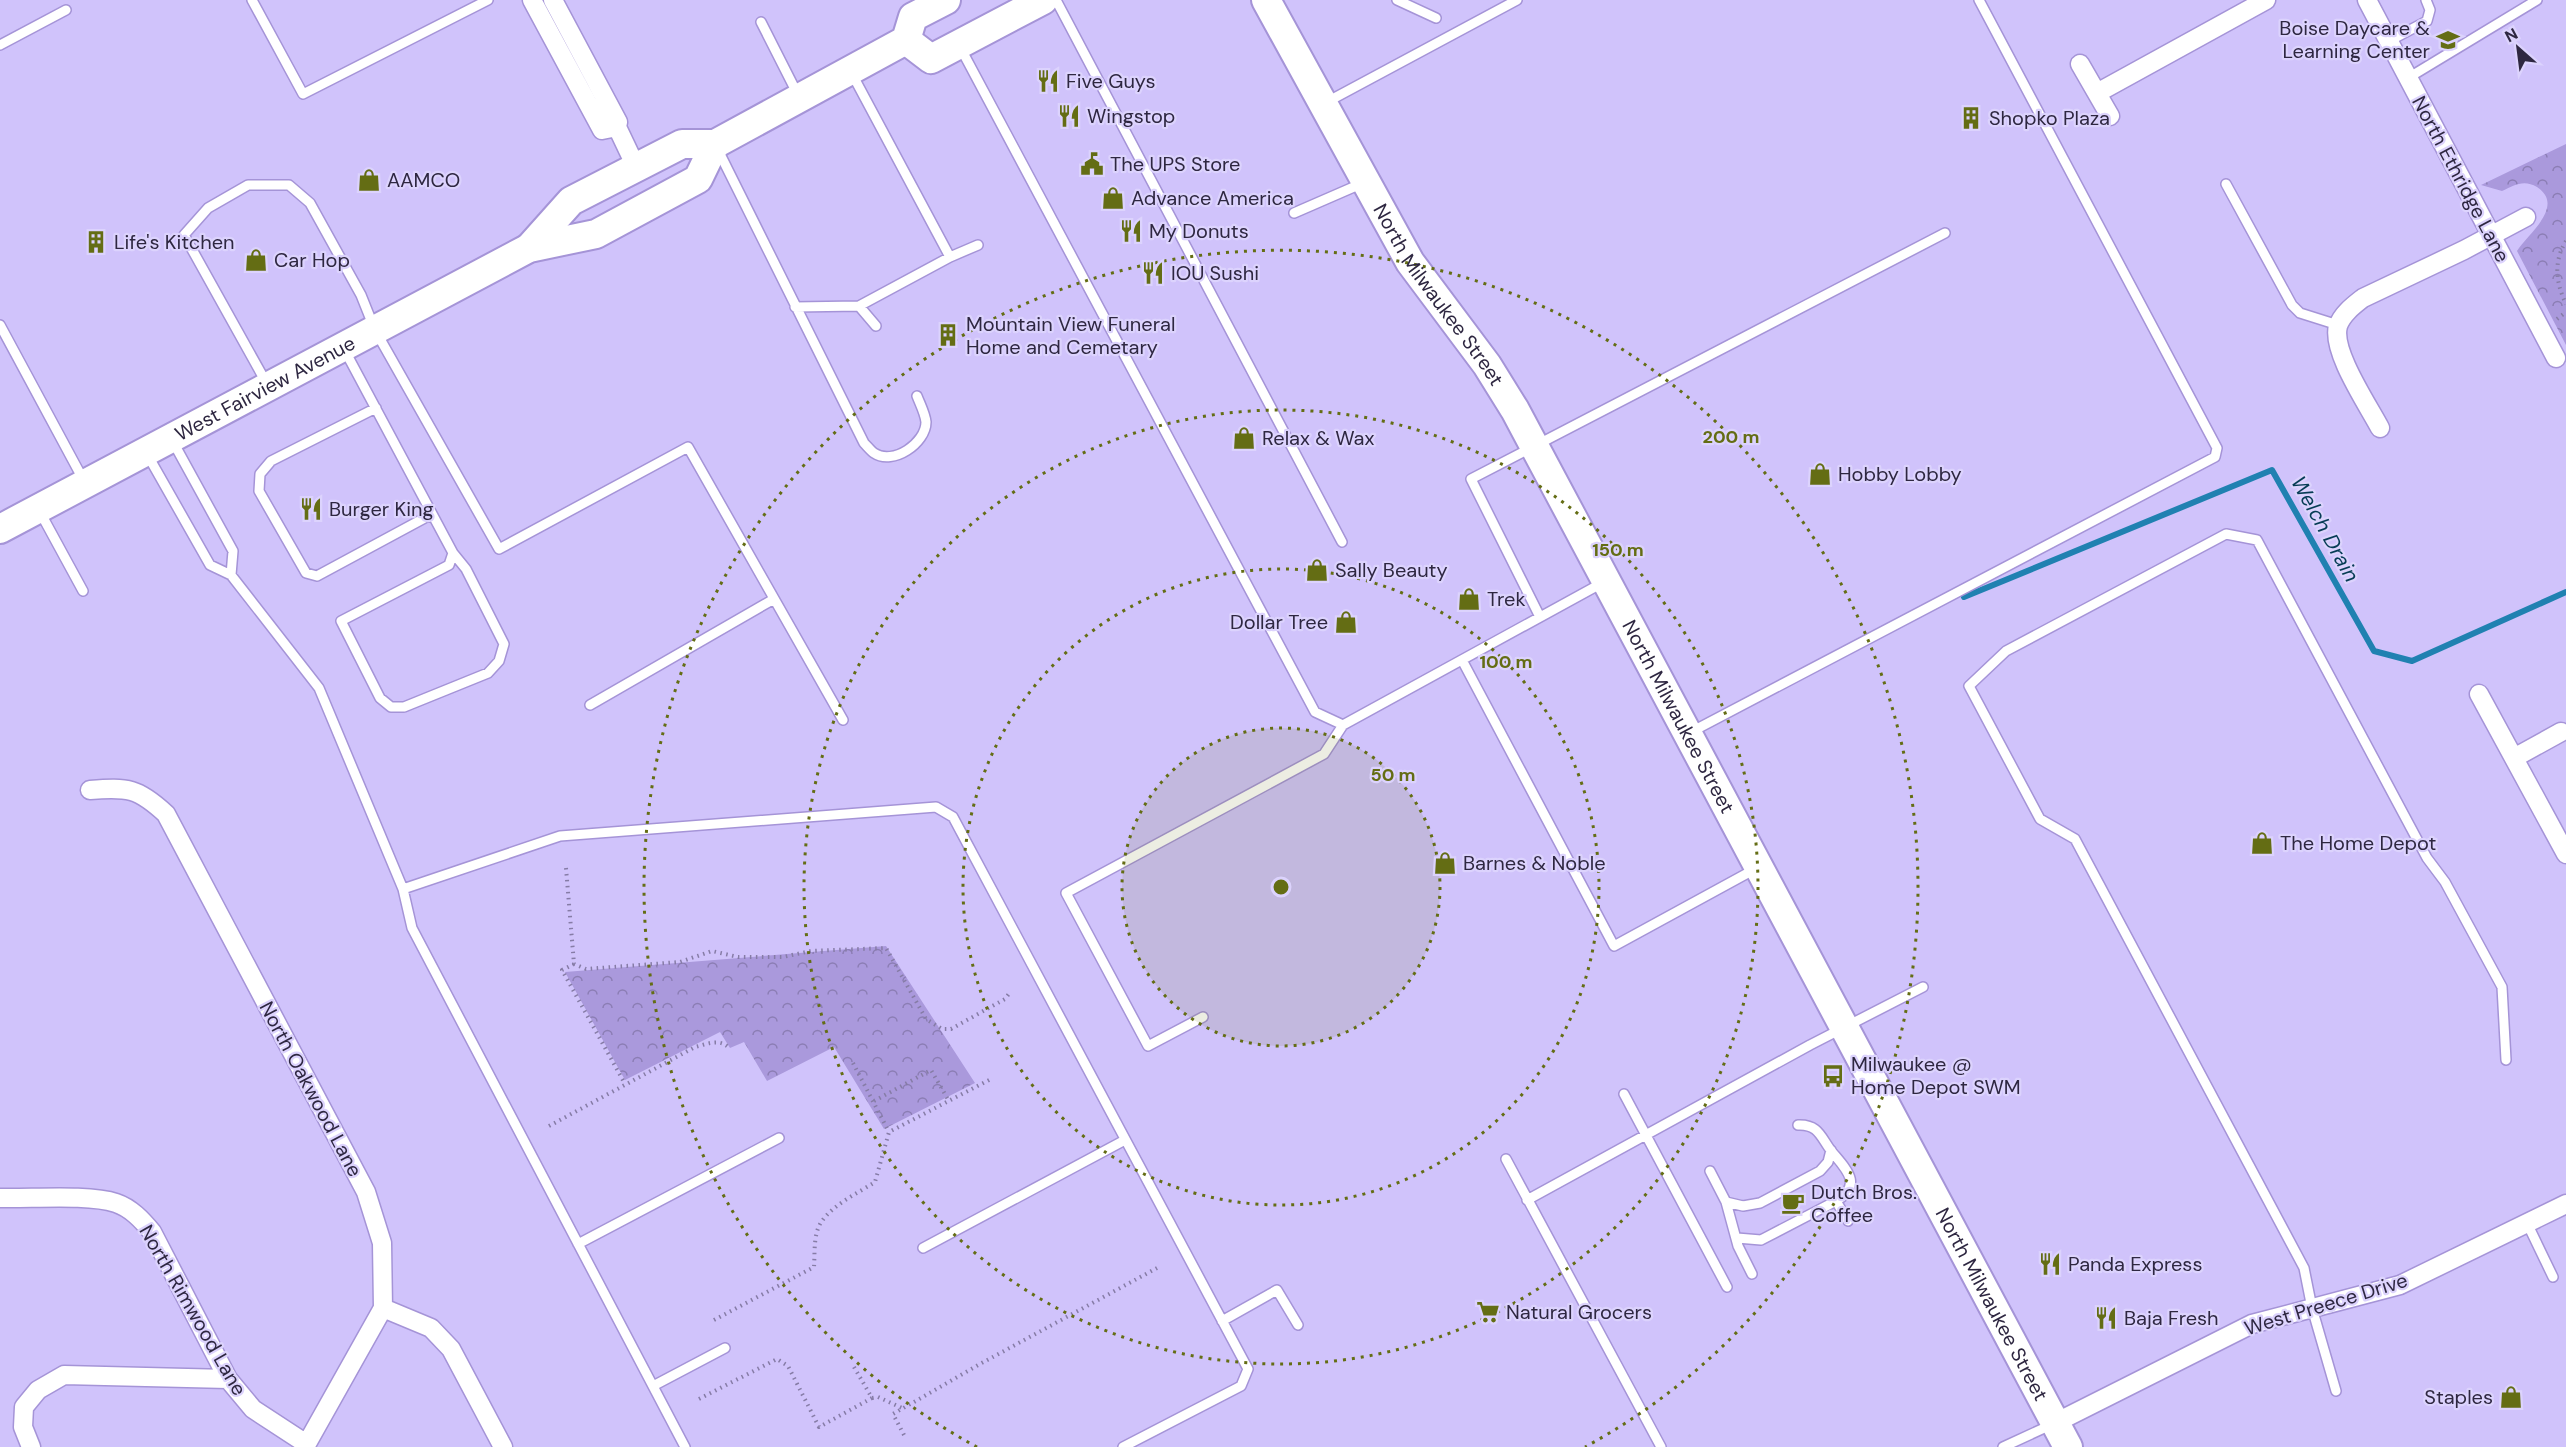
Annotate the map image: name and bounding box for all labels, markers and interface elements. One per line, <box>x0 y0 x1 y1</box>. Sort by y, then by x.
place label: Boise Daycare & Learning Center <box>2279 15 2430 64</box>
north arrow <box>2488 18 2548 78</box>
text: N <box>2501 23 2521 47</box>
school or university icon: Boise Daycare & Learning Center <box>2435 27 2461 53</box>
restaurant icon: Five Guys <box>1035 68 1061 94</box>
place label: Five Guys <box>1066 68 1155 94</box>
street label: North Ethridge Lane <box>2406 91 2516 267</box>
restaurant icon: Wingstop <box>1056 103 1082 129</box>
place label: Wingstop <box>1087 103 1175 129</box>
building icon: Shopko Plaza <box>1958 105 1984 131</box>
place label: Shopko Plaza <box>1989 105 2110 131</box>
public building icon: The UPS Store <box>1079 151 1105 177</box>
place label: The UPS Store <box>1110 151 1240 177</box>
shop icon: AAMCO <box>356 167 382 193</box>
place label: AAMCO <box>387 167 460 193</box>
shop icon: Advance America <box>1100 185 1126 211</box>
place label: Advance America <box>1131 185 1294 211</box>
street label: North Milwaukee Street <box>1367 199 1510 391</box>
restaurant icon: My Donuts <box>1118 218 1144 244</box>
place label: My Donuts <box>1149 218 1249 244</box>
building icon: Life's Kitchen <box>83 229 109 255</box>
place label: Life's Kitchen <box>114 229 235 255</box>
shop icon: Car Hop <box>243 247 269 273</box>
place label: Car Hop <box>274 247 350 273</box>
restaurant icon: IOU Sushi <box>1140 260 1166 286</box>
place label: IOU Sushi <box>1171 260 1259 286</box>
place label: Mountain View Funeral Home and Cemetary <box>966 311 1175 360</box>
building icon: Mountain View Funeral Home and Cemetary <box>935 322 961 348</box>
street label: West Fairview Avenue <box>170 330 360 447</box>
shop icon: Relax & Wax <box>1231 425 1257 451</box>
place label: Relax & Wax <box>1262 425 1374 451</box>
text: 200 m <box>1703 425 1759 449</box>
shop icon: Hobby Lobby <box>1807 461 1833 487</box>
place label: Hobby Lobby <box>1838 461 1962 487</box>
water label: Welch Drain <box>2284 471 2366 587</box>
restaurant icon: Burger King <box>298 496 324 522</box>
place label: Burger King <box>329 496 434 522</box>
text: 150 m <box>1592 538 1644 562</box>
shop icon: Sally Beauty <box>1304 557 1330 583</box>
place label: Sally Beauty <box>1335 557 1448 583</box>
shop icon: Trek <box>1456 586 1482 612</box>
place label: Trek <box>1487 586 1526 612</box>
place label: Dollar Tree <box>1230 609 1328 635</box>
shop icon: Dollar Tree <box>1333 609 1359 635</box>
street label: North Milwaukee Street <box>1616 615 1741 818</box>
text: 100 m <box>1479 650 1533 674</box>
text: 50 m <box>1370 763 1416 787</box>
shop icon: The Home Depot <box>2249 830 2275 856</box>
place label: The Home Depot <box>2280 830 2436 856</box>
shop icon: Barnes & Noble <box>1432 850 1458 876</box>
place label: Barnes & Noble <box>1463 850 1606 876</box>
centre of rings <box>1271 877 1291 897</box>
street label: North Oakwood Lane <box>254 997 368 1181</box>
place label: Milwaukee @ Home Depot SWM <box>1851 1051 2021 1100</box>
bus stop icon: Milwaukee @ Home Depot SWM <box>1820 1063 1846 1089</box>
place label: Dutch Bros. Coffee <box>1811 1179 1917 1228</box>
cafe icon: Dutch Bros. Coffee <box>1780 1190 1806 1216</box>
street label: North Milwaukee Street <box>1930 1203 2054 1405</box>
street label: North Rimwood Lane <box>133 1220 253 1400</box>
restaurant icon: Panda Express <box>2037 1251 2063 1277</box>
place label: Panda Express <box>2068 1251 2202 1277</box>
street label: West Preece Drive <box>2241 1267 2411 1341</box>
supermarket icon: Natural Grocers <box>1475 1299 1501 1325</box>
place label: Natural Grocers <box>1506 1299 1652 1325</box>
restaurant icon: Baja Fresh <box>2093 1305 2119 1331</box>
place label: Baja Fresh <box>2124 1305 2219 1331</box>
place label: Staples <box>2424 1384 2493 1410</box>
shop icon: Staples <box>2498 1384 2524 1410</box>

